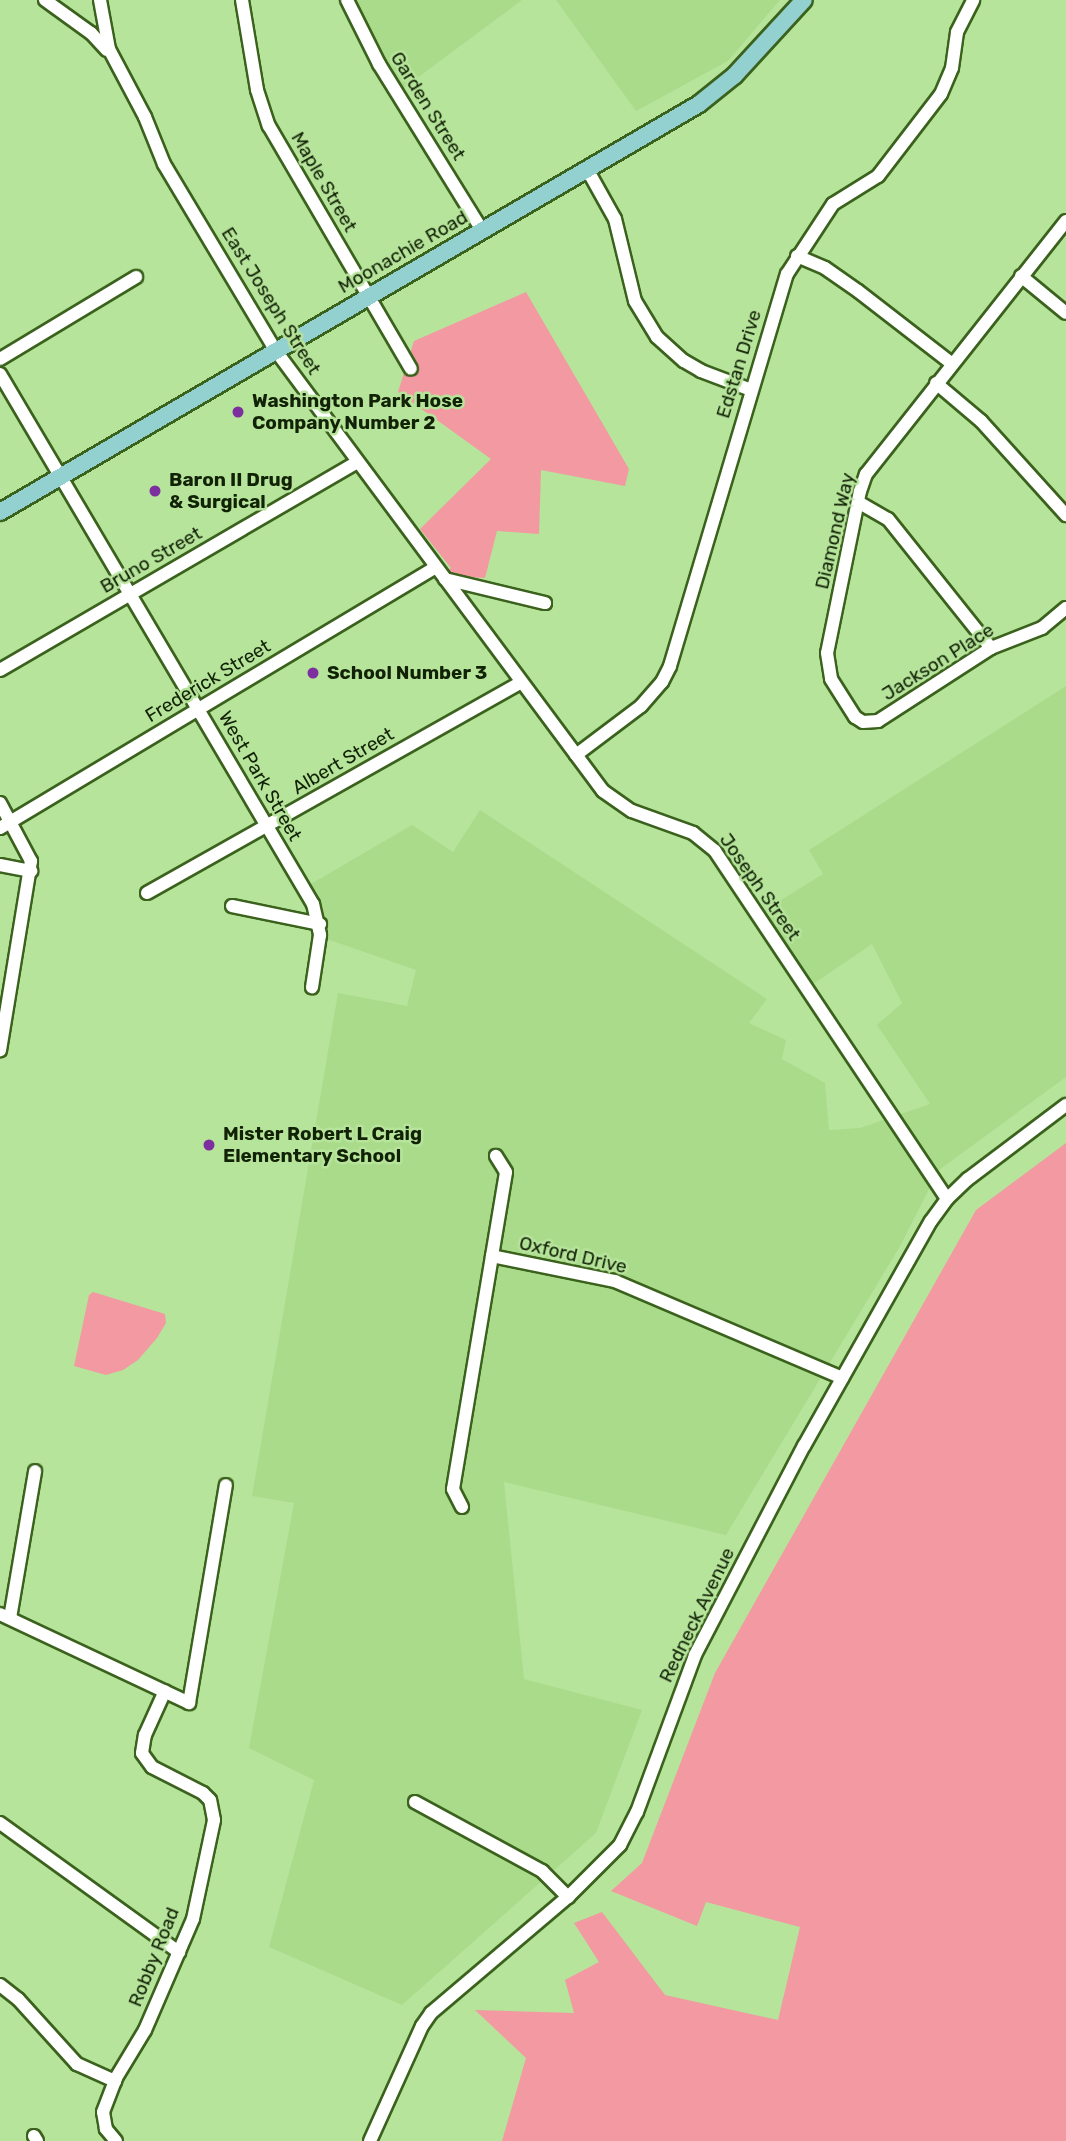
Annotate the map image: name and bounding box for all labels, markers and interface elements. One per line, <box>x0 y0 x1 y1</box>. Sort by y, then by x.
street label: Garden Street <box>386 48 470 164</box>
street label: Maple Street <box>286 128 362 236</box>
street label: Moonachie Road <box>334 206 472 298</box>
street label: East Joseph Street <box>216 223 326 379</box>
street label: Edstan Drive <box>712 307 766 421</box>
place label: Washington Park Hose Company Number 2 <box>252 390 463 434</box>
marker: Washington Park Hose Company Number 2 <box>230 404 246 420</box>
place label: Baron II Drug & Surgical <box>169 469 293 513</box>
street label: Diamond Way <box>811 470 859 592</box>
marker: Baron II Drug & Surgical <box>147 483 163 499</box>
street label: Bruno Street <box>96 522 206 598</box>
street label: Jackson Place <box>878 618 998 706</box>
street label: Frederick Street <box>141 635 275 727</box>
place label: School Number 3 <box>327 662 488 684</box>
marker: School Number 3 <box>305 665 321 681</box>
street label: West Park Street <box>214 707 306 845</box>
street label: Albert Street <box>288 723 398 799</box>
street label: Joseph Street <box>715 829 805 945</box>
place label: Mister Robert L Craig Elementary School <box>223 1123 423 1167</box>
marker: Mister Robert L Craig Elementary School <box>201 1137 217 1153</box>
street label: Oxford Drive <box>517 1232 629 1278</box>
street label: Redneck Avenue <box>654 1544 740 1686</box>
street label: Robby Road <box>124 1904 184 2010</box>

